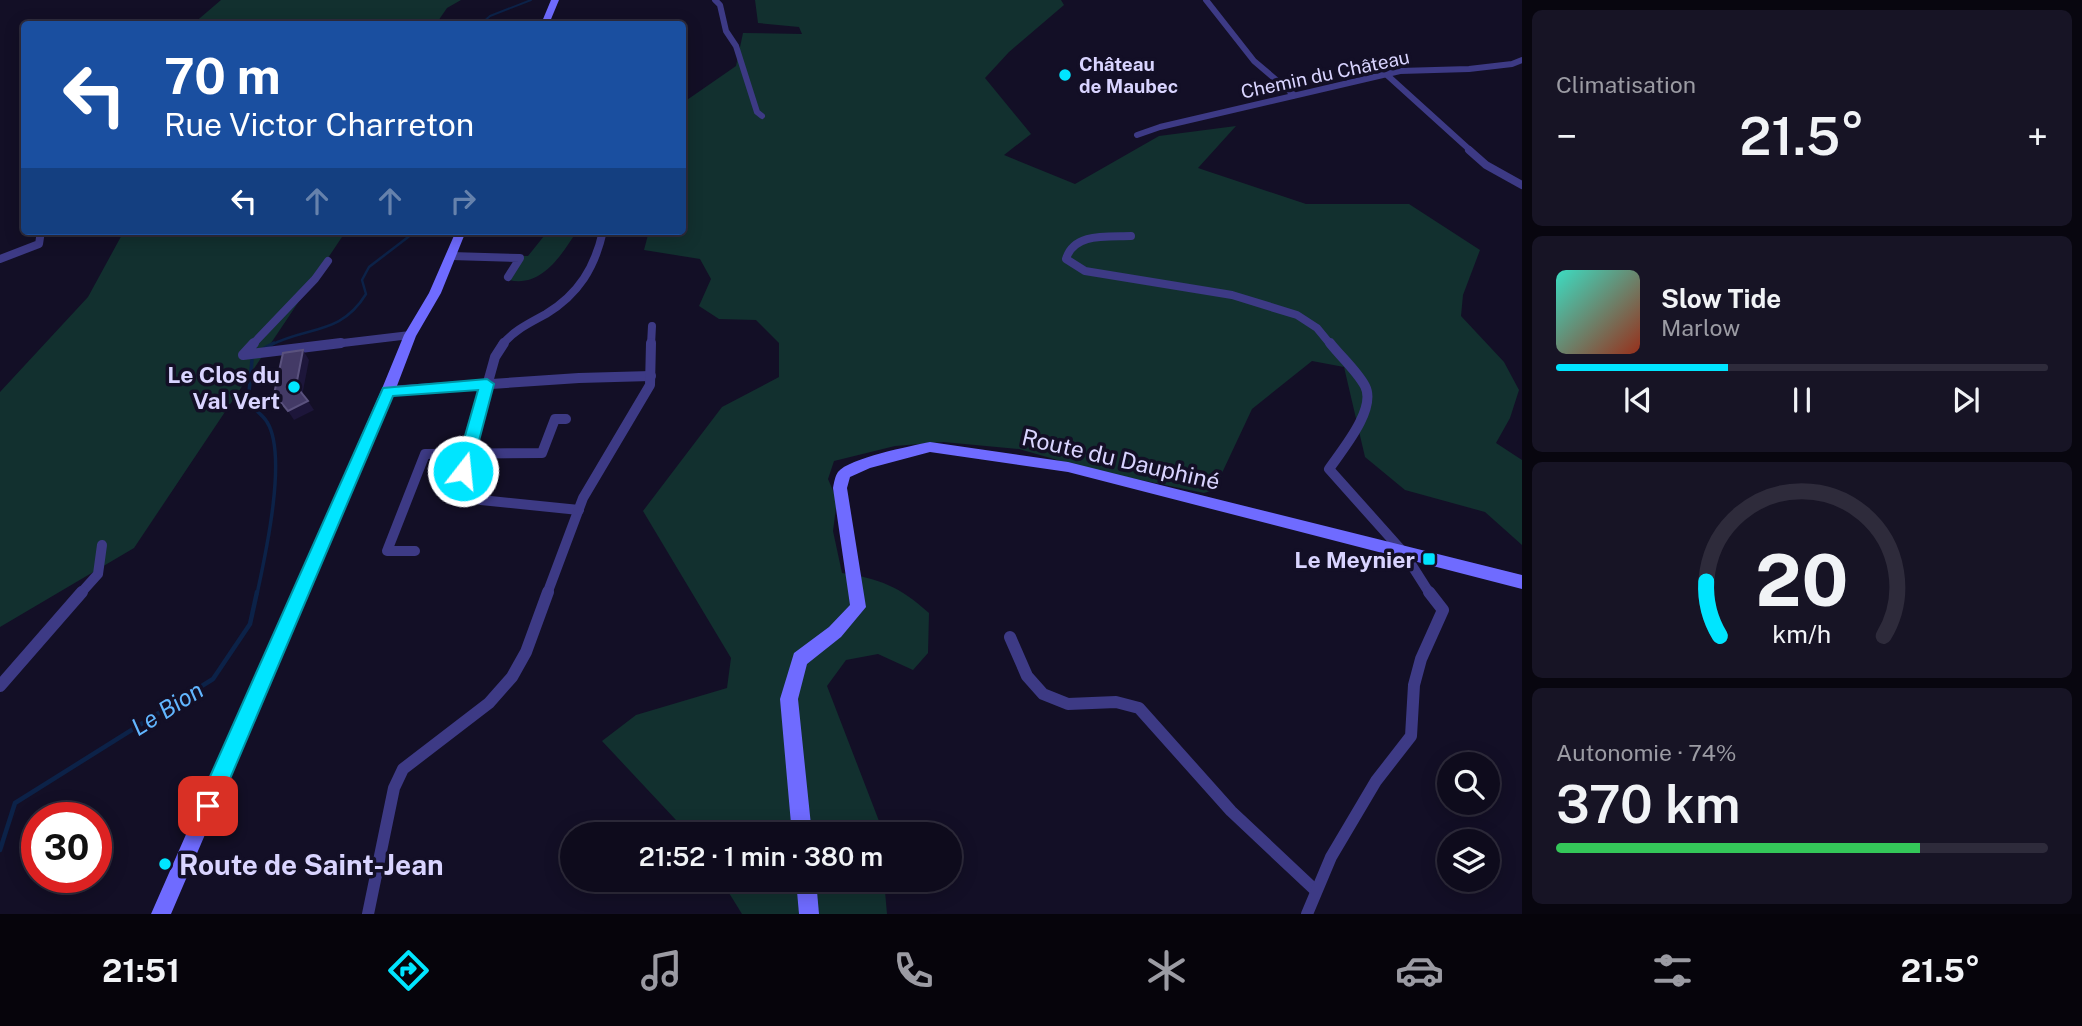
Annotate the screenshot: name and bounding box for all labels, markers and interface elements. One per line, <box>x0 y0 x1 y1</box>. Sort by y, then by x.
street label: Chemin du Château <box>1239 45 1411 103</box>
text: 70 m <box>164 47 281 105</box>
icon: left <box>49 49 140 140</box>
place label: Château de Maubec <box>1079 53 1178 97</box>
marker: Château de Maubec <box>1057 67 1073 83</box>
text: Climatisation <box>1556 71 1696 98</box>
text: Rue Victor Charreton <box>164 106 474 143</box>
text: 21.5° <box>1739 106 1865 167</box>
text: − <box>1556 114 1577 159</box>
text: + <box>2027 114 2048 159</box>
icon: left <box>225 182 263 220</box>
icon: ahead <box>298 182 336 220</box>
icon: ahead <box>371 182 409 220</box>
icon: right <box>444 182 482 220</box>
text: Slow Tide <box>1661 283 1781 314</box>
text: Marlow <box>1661 314 1740 341</box>
place label: Le Clos du Val Vert <box>167 361 280 414</box>
marker: Le Clos du Val Vert <box>286 379 302 395</box>
icon: previous <box>1619 381 1657 419</box>
icon: pause <box>1783 381 1821 419</box>
icon: next <box>1947 381 1985 419</box>
street label: Route du Dauphiné <box>1019 423 1223 495</box>
position arrow <box>426 434 500 508</box>
text: 20 <box>1755 537 1849 622</box>
place label: Le Meynier <box>1294 546 1415 573</box>
marker: Le Meynier <box>1421 551 1437 567</box>
text: km/h <box>1773 619 1831 649</box>
water label: Le Bion <box>126 675 208 741</box>
text: Autonomie · 74% <box>1556 739 1737 766</box>
map controls <box>1437 752 1500 892</box>
button: search <box>1437 752 1500 815</box>
text: 370 km <box>1556 774 1741 835</box>
pin <box>178 776 238 836</box>
icon: arrive <box>189 787 227 825</box>
speed limit sign: 30 <box>21 802 112 893</box>
button: layers <box>1437 829 1500 892</box>
text: 21:52 · 1 min · 380 m <box>639 841 883 872</box>
place label: Route de Saint-Jean <box>179 848 444 881</box>
marker: Route de Saint-Jean <box>157 856 173 872</box>
icon: directions <box>384 946 433 995</box>
icon: music <box>637 946 686 995</box>
icon: phone <box>889 946 938 995</box>
icon: climate <box>1142 946 1191 995</box>
icon: car <box>1395 946 1444 995</box>
icon: filters <box>1648 946 1697 995</box>
text: 21:51 <box>102 952 180 989</box>
text: 21.5° <box>1901 952 1980 989</box>

